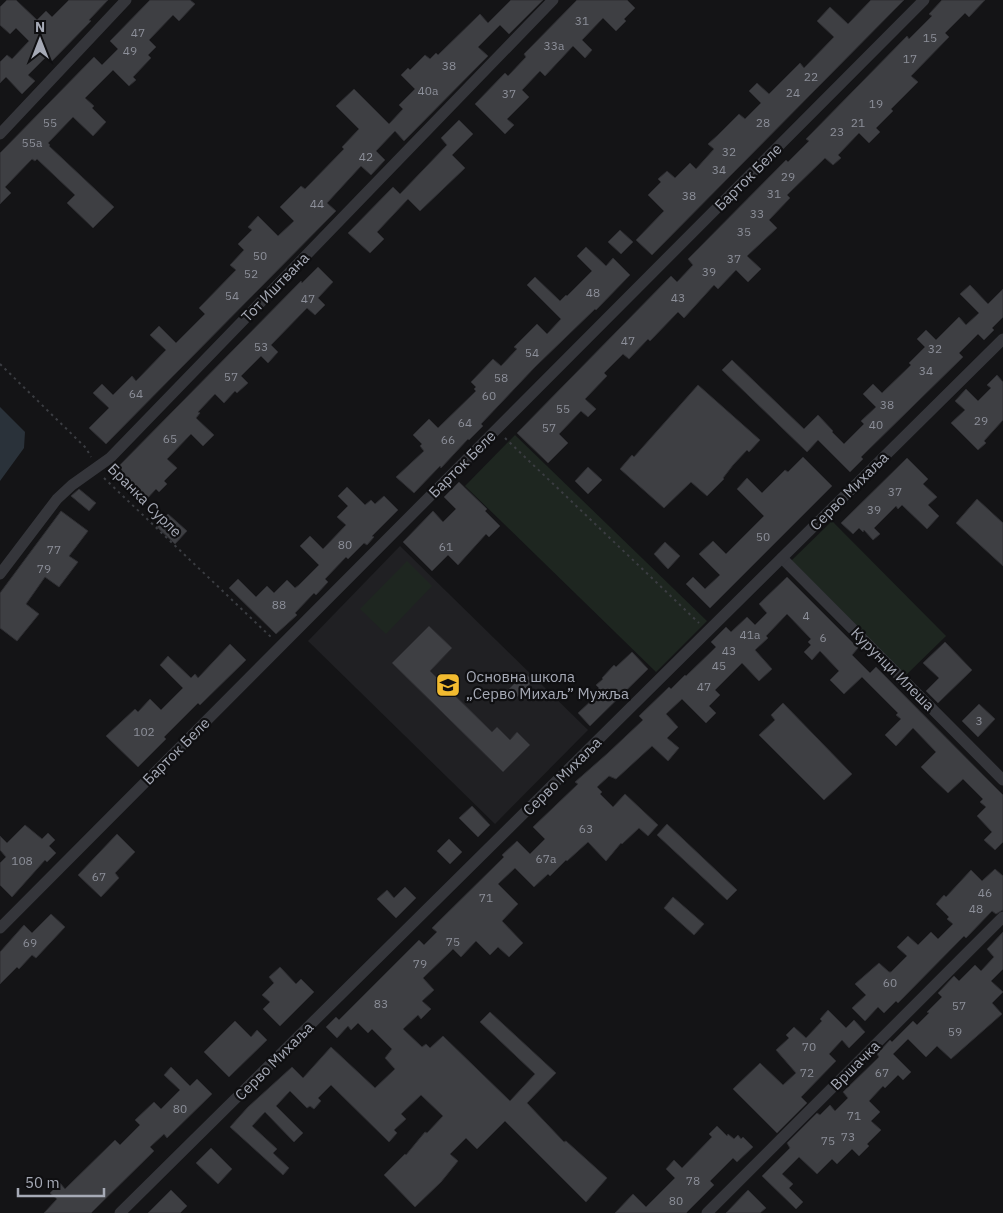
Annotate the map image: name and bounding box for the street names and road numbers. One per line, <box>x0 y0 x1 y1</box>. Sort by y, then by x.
street label: Барток Беле <box>710 139 786 215</box>
street label: Тот Иштвана <box>237 248 313 326</box>
street label: Барток Беле <box>424 426 500 502</box>
street label: Серво Михаља <box>806 448 892 534</box>
street label: Бранка Сурле <box>104 459 186 541</box>
street label: Курунци Илеша <box>847 623 939 715</box>
street label: Барток Беле <box>138 713 214 789</box>
street label: Серво Михаља <box>519 733 605 819</box>
street label: Серво Михаља <box>231 1018 317 1104</box>
street label: Вршачка <box>826 1036 884 1094</box>

